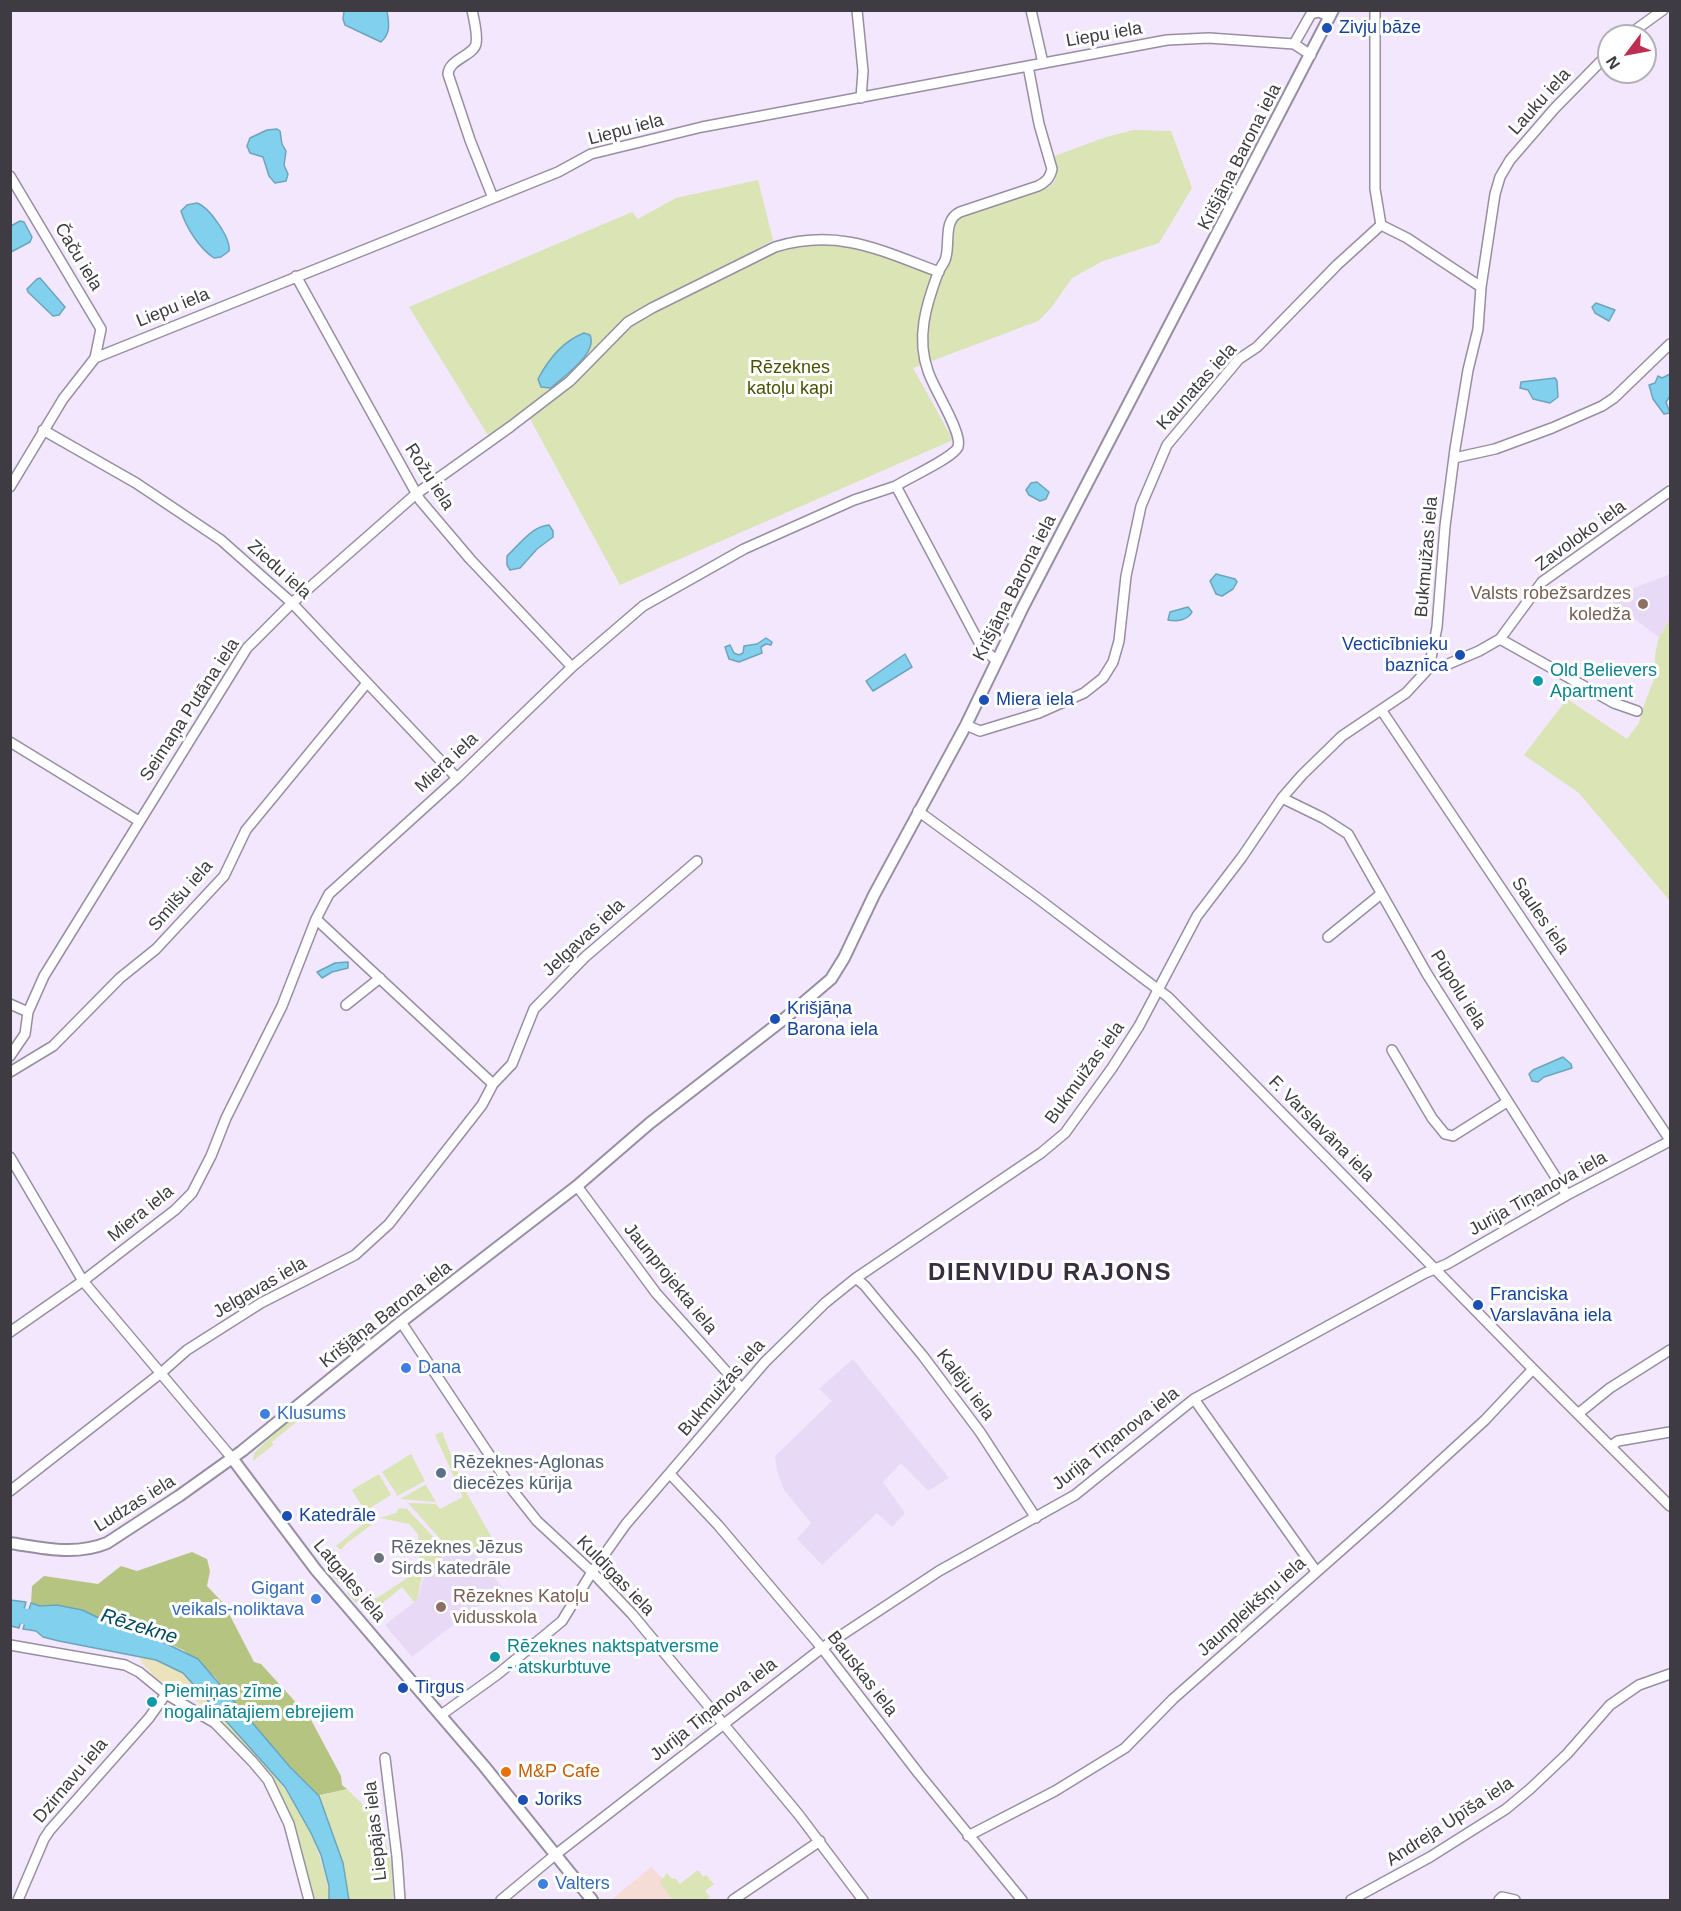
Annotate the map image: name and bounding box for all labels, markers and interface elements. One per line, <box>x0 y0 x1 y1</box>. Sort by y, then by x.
place label: Zivju bāze <box>1339 17 1421 39</box>
street label: Liepu iela <box>1064 18 1144 52</box>
marker: Zivju bāze <box>1320 21 1334 35</box>
north arrow <box>1597 24 1657 84</box>
text: N <box>1603 53 1623 72</box>
street label: Lauku iela <box>1505 64 1575 140</box>
street label: Krišjāņa Barona iela <box>1194 80 1286 234</box>
street label: Liepu iela <box>586 110 666 150</box>
street label: Čaču iela <box>49 219 107 295</box>
street label: Liepu iela <box>133 284 213 332</box>
street label: Kaunatas iela <box>1152 339 1242 435</box>
park label: Rēzeknes katoļu kapi <box>747 357 833 400</box>
street label: Rožu iela <box>400 440 458 514</box>
street label: Bukmuižas iela <box>1411 496 1443 618</box>
street label: Zavoloko iela <box>1532 496 1630 576</box>
street label: Krišjāņa Barona iela <box>969 511 1061 665</box>
street label: Ziedu iela <box>243 536 315 604</box>
place label: Valsts robežsardzes koledža <box>1470 583 1631 626</box>
marker: Valsts robežsardzes koledža <box>1636 597 1650 611</box>
street label: Seimaņa Putāna iela <box>136 634 244 786</box>
place label: Vecticībnieku baznīca <box>1342 634 1448 676</box>
marker: Vecticībnieku baznīca <box>1453 648 1467 662</box>
place label: Old Believers Apartment <box>1550 660 1657 702</box>
marker: Old Believers Apartment <box>1531 674 1545 688</box>
place label: Miera iela <box>996 689 1074 711</box>
marker: Miera iela <box>977 693 991 707</box>
street label: Miera iela <box>411 728 483 798</box>
street label: Smilšu iela <box>144 856 218 936</box>
street label: Saules iela <box>1506 873 1574 959</box>
street label: Jelgavas iela <box>539 895 629 981</box>
street label: Pūpolu iela <box>1425 947 1491 1033</box>
place label: Krišjāņa Barona iela <box>787 998 878 1040</box>
marker: Krišjāņa Barona iela <box>768 1012 782 1026</box>
street label: Bukmuižas iela <box>1041 1018 1129 1128</box>
street label: F. Varslavāna iela <box>1264 1072 1378 1186</box>
street label: Jurija Tiņanova iela <box>1465 1147 1611 1241</box>
street label: Miera iela <box>104 1181 178 1247</box>
street label: Jaunprojekta iela <box>619 1219 721 1339</box>
street label: Jelgavas iela <box>210 1253 310 1323</box>
street label: Krišjāņa Barona iela <box>316 1257 456 1373</box>
district label: DIENVIDU RAJONS <box>928 1259 1172 1287</box>
place label: Franciska Varslavāna iela <box>1490 1284 1612 1326</box>
marker: Franciska Varslavāna iela <box>1471 1298 1485 1312</box>
street label: Bukmuižas iela <box>674 1335 770 1441</box>
street label: Kalēju iela <box>931 1345 999 1425</box>
place label: Dana <box>418 1357 461 1379</box>
marker: Dana <box>399 1361 413 1375</box>
street label: Jurija Tiņanova iela <box>1049 1383 1183 1495</box>
place label: Klusums <box>277 1403 346 1425</box>
marker: Klusums <box>258 1407 272 1421</box>
place label: Rēzeknes-Aglonas diecēzes kūrija <box>453 1452 604 1494</box>
marker: Rēzeknes-Aglonas diecēzes kūrija <box>434 1466 448 1480</box>
street label: Ludzas iela <box>91 1471 179 1537</box>
place label: Katedrāle <box>299 1505 376 1527</box>
marker: Katedrāle <box>280 1509 294 1523</box>
street label: Kuldīgas iela <box>571 1531 659 1621</box>
street label: Latgales iela <box>308 1535 390 1627</box>
place label: Rēzeknes Jēzus Sirds katedrāle <box>391 1537 523 1580</box>
marker: Rēzeknes Jēzus Sirds katedrāle <box>372 1551 386 1565</box>
street label: Jaunpleikšņu iela <box>1193 1553 1311 1661</box>
place label: Gigant veikals-noliktava <box>172 1578 304 1620</box>
place label: Rēzeknes Katoļu vidusskola <box>453 1586 589 1628</box>
marker: Gigant veikals-noliktava <box>309 1592 323 1606</box>
marker: Rēzeknes Katoļu vidusskola <box>434 1600 448 1614</box>
water label: Rēzekne <box>98 1604 180 1650</box>
street label: Bauskas iela <box>822 1627 902 1721</box>
place label: Rēzeknes naktspatversme - atskurbtuve <box>507 1636 719 1678</box>
marker: Rēzeknes naktspatversme - atskurbtuve <box>488 1650 502 1664</box>
street label: Jurija Tiņanova iela <box>647 1654 781 1766</box>
place label: Tirgus <box>415 1677 464 1699</box>
place label: Piemiņas zīme nogalinātajiem ebrejiem <box>164 1681 354 1724</box>
marker: Tirgus <box>396 1681 410 1695</box>
marker: Piemiņas zīme nogalinātajiem ebrejiem <box>145 1695 159 1709</box>
street label: Dzirnavu iela <box>29 1734 113 1828</box>
place label: M&P Cafe <box>518 1761 600 1783</box>
marker: M&P Cafe <box>499 1765 513 1779</box>
street label: Andreja Upīša iela <box>1382 1773 1518 1871</box>
street label: Liepājas iela <box>360 1780 392 1882</box>
place label: Joriks <box>535 1789 582 1811</box>
marker: Joriks <box>516 1793 530 1807</box>
place label: Valters <box>555 1873 610 1895</box>
marker: Valters <box>536 1877 550 1891</box>

